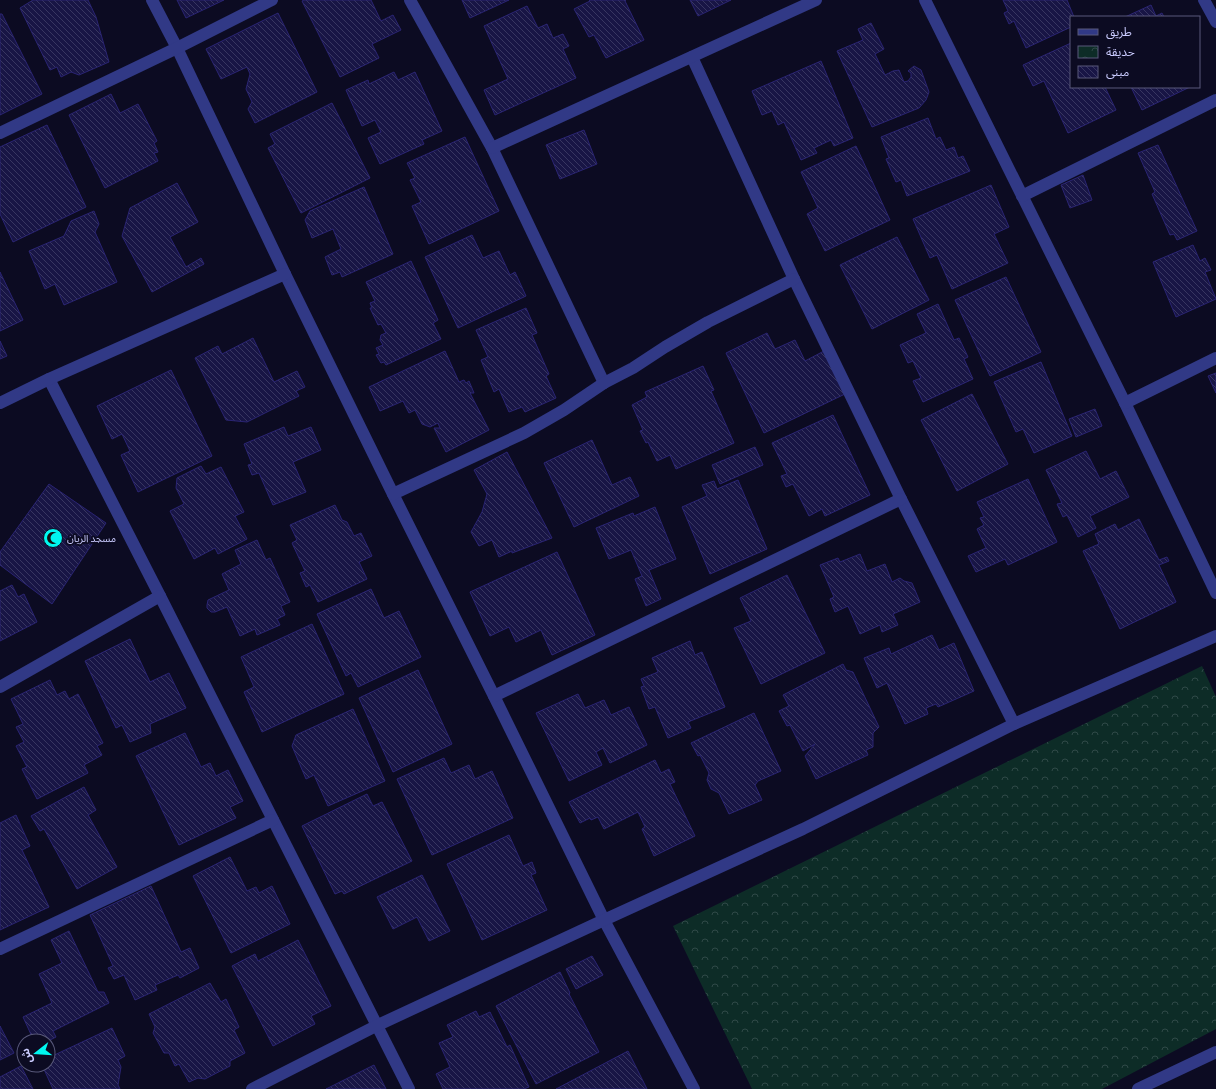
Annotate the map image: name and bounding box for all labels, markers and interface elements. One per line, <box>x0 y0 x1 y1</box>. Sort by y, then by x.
legend <box>1070 16 1200 88</box>
text: طريق <box>1106 22 1132 41</box>
text: حديقة <box>1106 42 1135 61</box>
text: مبنى <box>1106 62 1129 81</box>
mosque icon: مسجد الريان <box>42 527 64 549</box>
place label: مسجد الريان <box>67 531 116 546</box>
north arrow <box>16 1033 56 1073</box>
text: ش <box>17 1046 36 1065</box>

